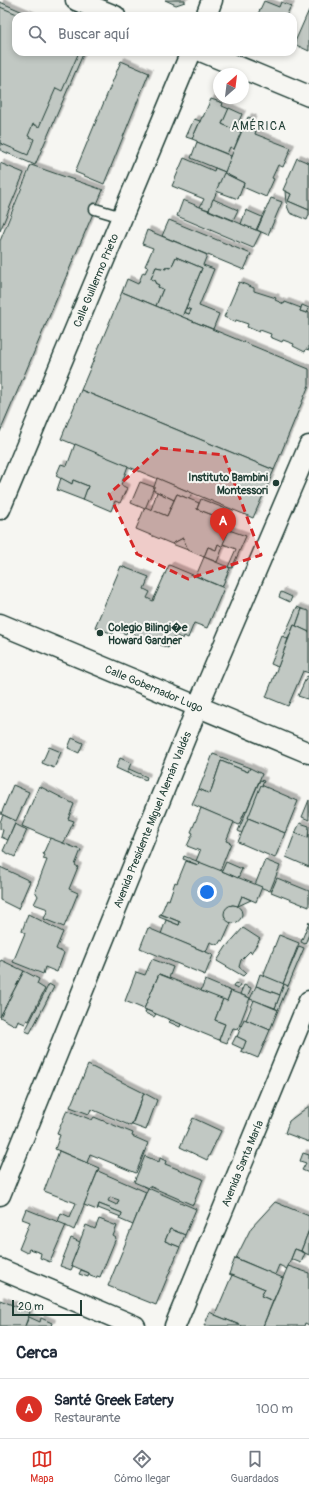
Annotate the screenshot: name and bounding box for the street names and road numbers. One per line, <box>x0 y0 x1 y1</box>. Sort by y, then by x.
street label: Calle Guillermo Prieto <box>71 232 121 329</box>
street label: Calle Gobernador Lugo <box>103 663 205 715</box>
street label: Avenida Presidente Miguel Alemán Valdés <box>111 730 194 910</box>
street label: Avenida Santa María <box>219 1118 266 1209</box>

